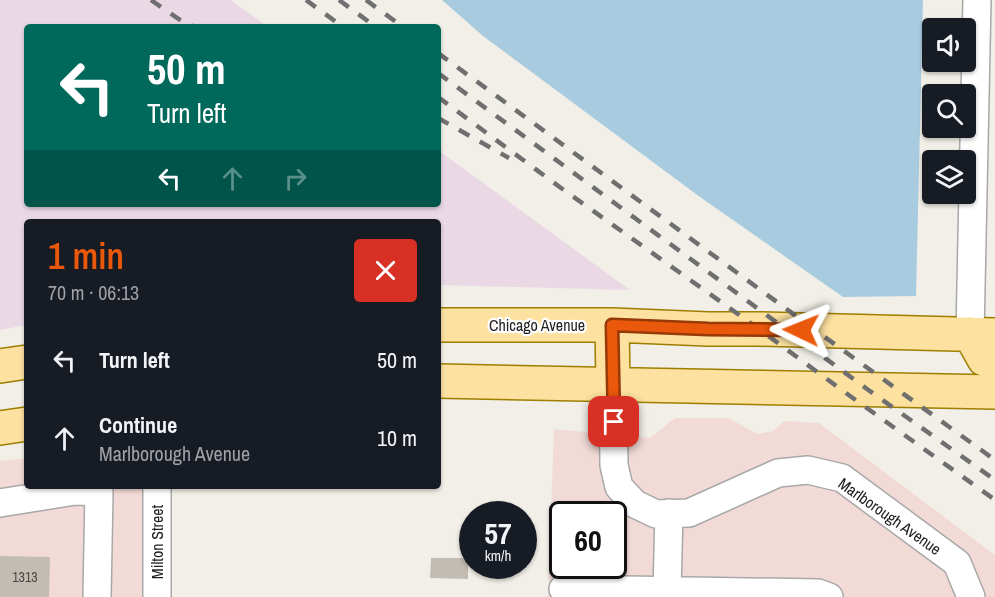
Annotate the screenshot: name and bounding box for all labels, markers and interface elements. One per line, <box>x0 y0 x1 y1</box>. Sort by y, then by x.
map controls <box>922 18 976 204</box>
button: sound <box>922 18 976 72</box>
text: 50 m <box>147 41 226 97</box>
icon: left <box>48 48 126 126</box>
button: search <box>922 84 976 138</box>
text: Turn left <box>147 95 226 131</box>
button: layers <box>922 150 976 204</box>
icon: left <box>153 162 186 195</box>
icon: ahead <box>216 162 249 195</box>
icon: right <box>279 162 312 195</box>
text: 1 min <box>48 232 124 280</box>
button: close <box>354 239 417 302</box>
text: 70 m · 06:13 <box>48 279 139 306</box>
position arrow <box>769 298 833 362</box>
street label: Chicago Avenue <box>489 314 585 336</box>
icon: left <box>48 344 81 377</box>
text: Turn left <box>99 345 170 375</box>
text: 50 m <box>377 345 417 375</box>
pin <box>588 396 639 447</box>
icon: arrive <box>597 405 630 438</box>
text: Continue <box>99 410 177 440</box>
icon: ahead <box>48 422 81 455</box>
text: 10 m <box>377 423 417 453</box>
text: Marlborough Avenue <box>99 440 250 467</box>
street label: Marlborough Avenue <box>834 472 946 560</box>
speed limit sign: 60 <box>549 501 627 579</box>
street label: Milton Street <box>146 504 168 579</box>
text: 57 <box>484 513 512 553</box>
text: km/h <box>485 545 511 566</box>
house number: 1313 <box>12 568 38 586</box>

